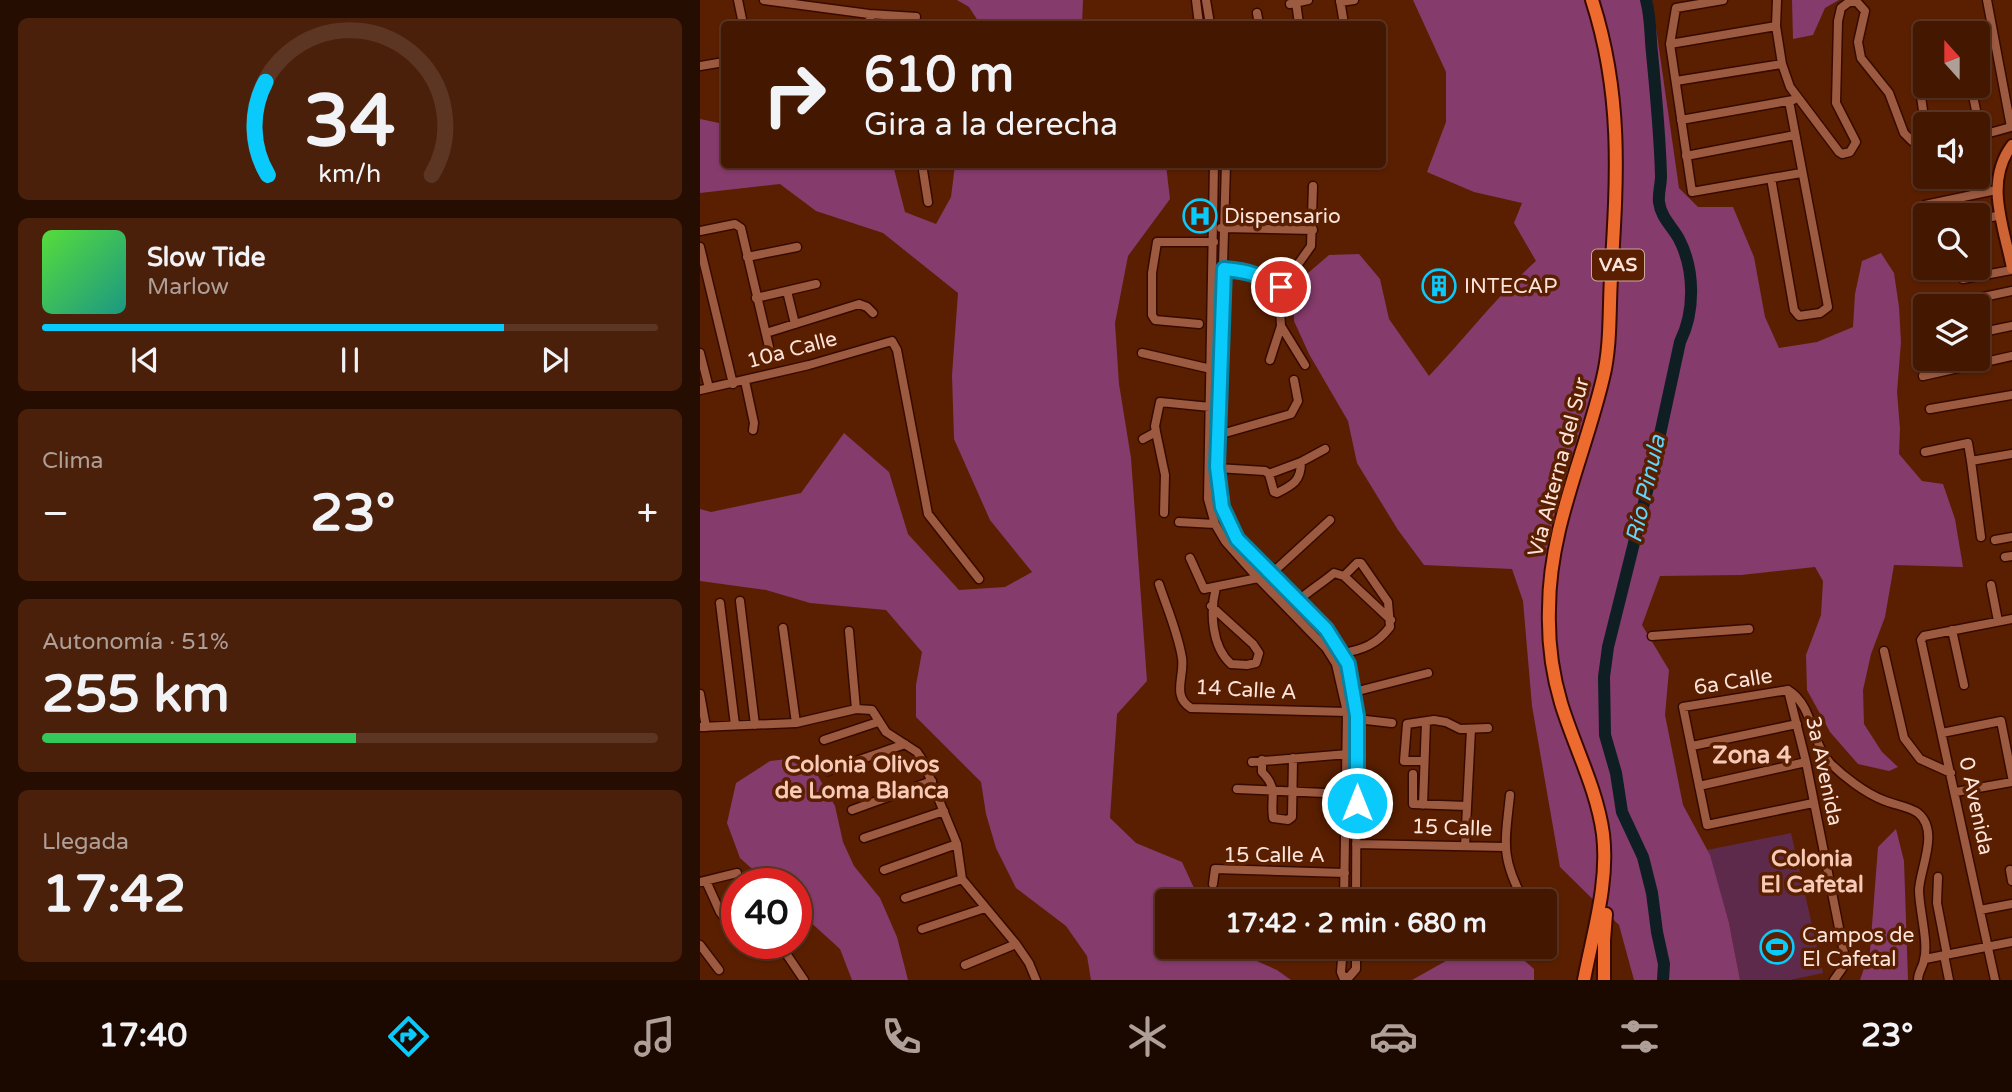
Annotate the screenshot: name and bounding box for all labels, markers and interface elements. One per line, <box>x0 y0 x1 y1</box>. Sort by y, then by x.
north arrow <box>1913 21 1990 98</box>
map controls <box>1913 21 1990 371</box>
text: 610 m <box>864 46 1014 105</box>
icon: right <box>749 49 840 140</box>
text: 34 <box>304 78 396 166</box>
text: Gira a la derecha <box>864 106 1118 144</box>
button: sound <box>1913 112 1990 189</box>
text: km/h <box>319 159 381 189</box>
hospital icon: Dispensario <box>1181 197 1219 235</box>
button: search <box>1913 203 1990 280</box>
place label: Dispensario <box>1224 204 1341 229</box>
text: Slow Tide <box>147 242 265 273</box>
road number: VAS <box>1592 249 1644 280</box>
pin <box>1251 257 1311 317</box>
building icon: INTECAP <box>1420 267 1458 305</box>
icon: arrive <box>1262 268 1300 306</box>
text: Marlow <box>147 273 229 301</box>
place label: INTECAP <box>1464 274 1557 299</box>
button: layers <box>1913 294 1990 371</box>
street label: 10a Calle <box>744 326 840 374</box>
icon: previous <box>126 341 164 379</box>
icon: pause <box>331 341 369 379</box>
icon: next <box>536 341 574 379</box>
street label: Vía Alterna del Sur <box>1523 374 1595 560</box>
water label: Río Pinula <box>1620 431 1672 546</box>
text: Clima <box>42 447 103 475</box>
text: 23° <box>310 482 395 545</box>
text: − <box>42 491 69 537</box>
text: + <box>637 491 658 537</box>
text: Autonomía · 51% <box>42 628 229 656</box>
text: 255 km <box>42 663 230 726</box>
street label: 6a Calle <box>1692 663 1774 701</box>
street label: 14 Calle A <box>1195 675 1297 705</box>
street label: 3a Avenida <box>1800 714 1848 828</box>
district label: Zona 4 <box>1712 741 1792 770</box>
district label: Colonia Olivos de Loma Blanca <box>775 751 949 805</box>
street label: 0 Avenida <box>1953 755 1999 857</box>
position arrow <box>1320 766 1394 840</box>
street label: 15 Calle <box>1411 814 1493 842</box>
text: Llegada <box>42 828 129 856</box>
street label: 15 Calle A <box>1223 843 1325 868</box>
district label: Colonia El Cafetal <box>1760 845 1864 899</box>
text: 17:42 <box>42 863 186 926</box>
speed limit sign: 40 <box>721 868 812 959</box>
text: 17:42 · 2 min · 680 m <box>1225 908 1487 939</box>
place label: Campos de El Cafetal <box>1802 923 1914 972</box>
sports icon: Campos de El Cafetal <box>1758 928 1796 966</box>
icon: directions <box>384 1012 433 1061</box>
icon: music <box>630 1012 679 1061</box>
icon: phone <box>877 1012 926 1061</box>
icon: climate <box>1123 1012 1172 1061</box>
icon: car <box>1369 1012 1418 1061</box>
icon: filters <box>1615 1012 1664 1061</box>
text: 17:40 <box>99 1017 187 1055</box>
text: 23° <box>1861 1017 1913 1055</box>

